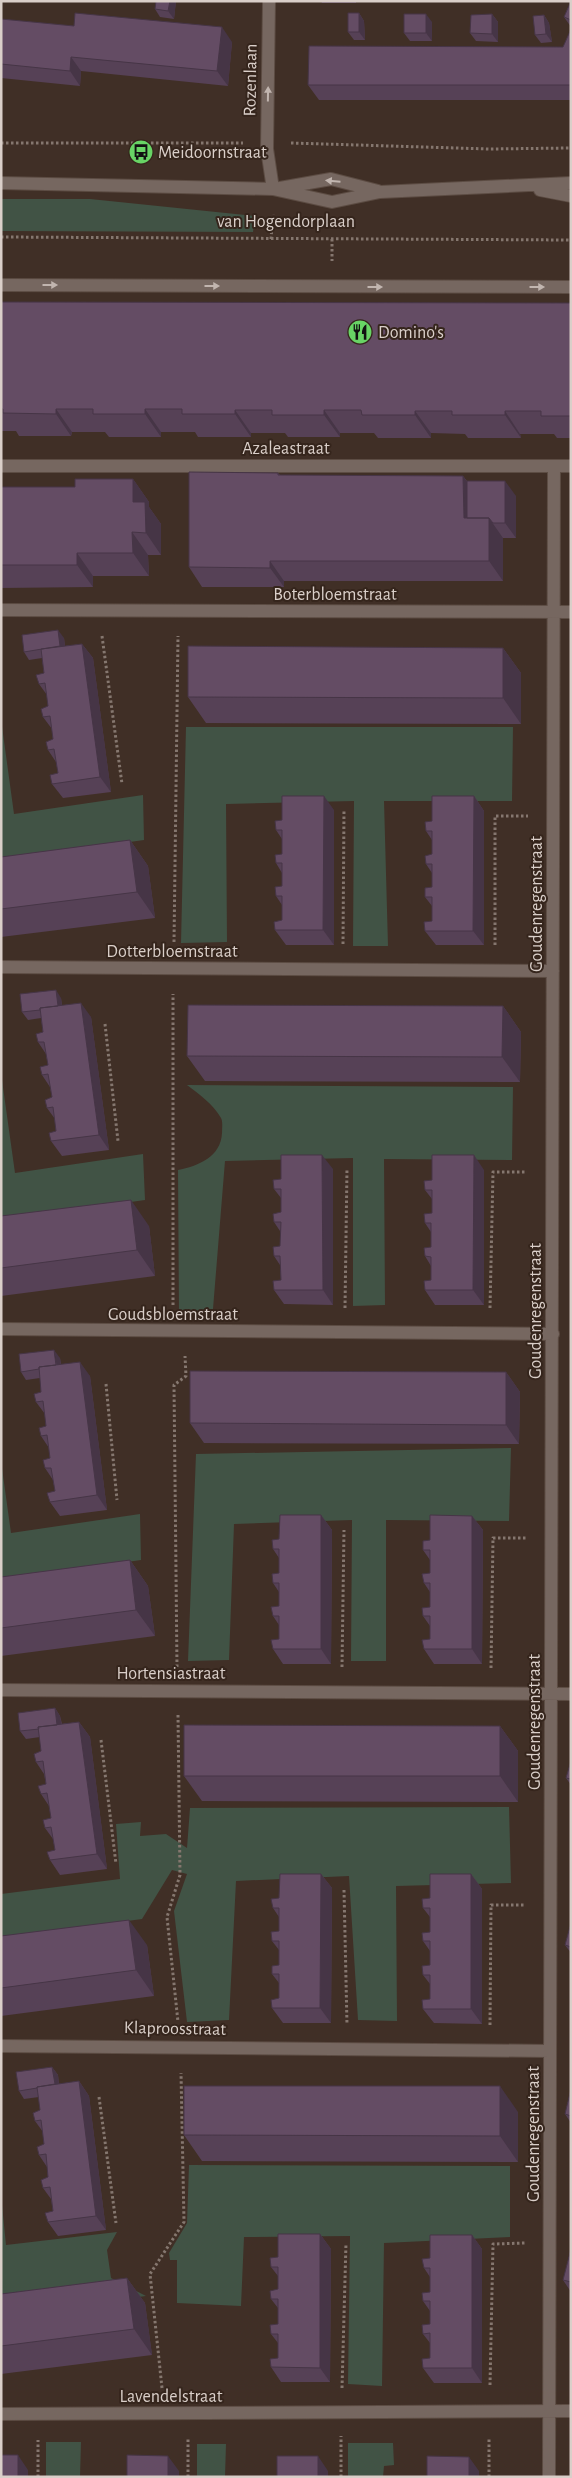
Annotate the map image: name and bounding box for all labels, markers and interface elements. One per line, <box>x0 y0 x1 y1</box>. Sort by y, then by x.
street label: Rozenlaan <box>241 43 261 117</box>
one-way arrow <box>264 86 272 102</box>
bus stop icon: Meidoornstraat <box>128 139 154 165</box>
place label: Meidoornstraat <box>158 144 267 162</box>
one-way arrow <box>325 177 341 185</box>
street label: van Hogendorplaan <box>217 213 355 231</box>
one-way arrow <box>42 281 58 289</box>
one-way arrow <box>205 282 221 290</box>
one-way arrow <box>367 283 383 291</box>
one-way arrow <box>530 283 546 291</box>
restaurant icon: Domino's <box>347 319 373 345</box>
place label: Domino's <box>378 324 444 342</box>
street label: Azaleastraat <box>242 440 330 458</box>
street label: Boterbloemstraat <box>273 586 397 604</box>
street label: Goudenregenstraat <box>528 836 546 972</box>
street label: Dotterbloemstraat <box>106 943 238 961</box>
street label: Goudenregenstraat <box>527 1243 545 1379</box>
street label: Goudsbloemstraat <box>108 1306 238 1324</box>
street label: Goudenregenstraat <box>526 1654 544 1790</box>
street label: Hortensiastraat <box>116 1665 226 1683</box>
street label: Klaproosstraat <box>124 2019 226 2039</box>
street label: Goudenregenstraat <box>525 2066 543 2202</box>
street label: Lavendelstraat <box>120 2388 223 2406</box>

